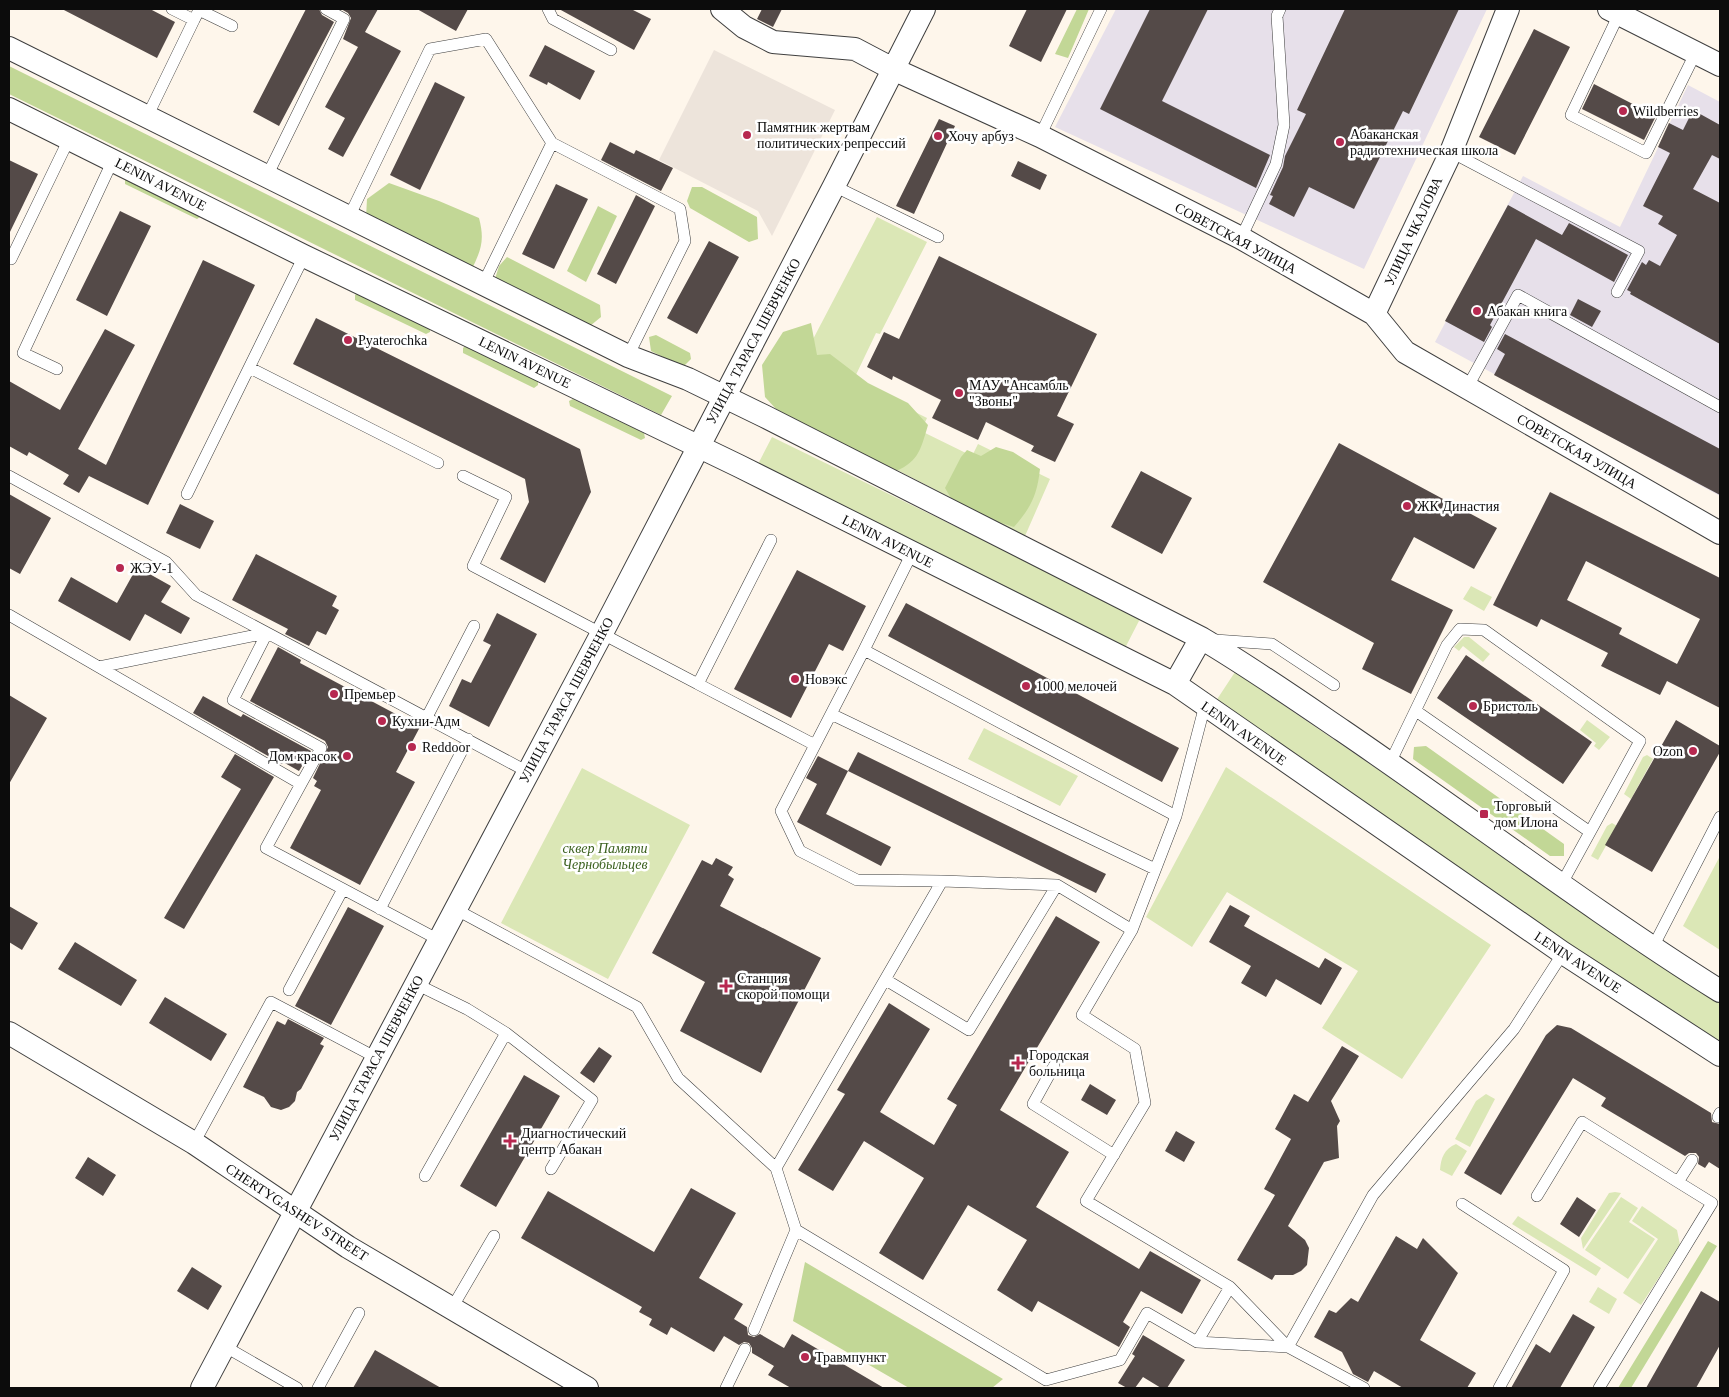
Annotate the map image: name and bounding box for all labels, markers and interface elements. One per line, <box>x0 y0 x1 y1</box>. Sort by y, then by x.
place label: Wildberries <box>1633 104 1699 119</box>
marker: Wildberries <box>1617 105 1629 117</box>
place label: Памятник жертвам политических репрессий <box>757 120 906 151</box>
place label: Абаканская радиотехническая школа <box>1350 127 1499 158</box>
marker: Памятник жертвам политических репрессий <box>741 129 753 141</box>
place label: Хочу арбуз <box>948 129 1014 144</box>
marker: Хочу арбуз <box>932 130 944 142</box>
marker: Абаканская радиотехническая школа <box>1334 136 1346 148</box>
street label: LENIN AVENUE <box>113 155 209 214</box>
street label: УЛИЦА ЧКАЛОВА <box>1382 174 1446 288</box>
street label: СОВЕТСКАЯ УЛИЦА <box>1172 200 1300 277</box>
street label: УЛИЦА ТАРАСА ШЕВЧЕНКО <box>703 256 804 427</box>
place label: Абакан книга <box>1487 304 1568 319</box>
marker: Абакан книга <box>1471 305 1483 317</box>
place label: Pyaterochka <box>358 333 428 348</box>
marker: Pyaterochka <box>342 334 354 346</box>
street label: LENIN AVENUE <box>476 334 573 391</box>
place label: МАУ "Ансамбль "Звоны" <box>969 378 1069 409</box>
marker: МАУ "Ансамбль "Звоны" <box>953 387 965 399</box>
street label: СОВЕТСКАЯ УЛИЦА <box>1514 411 1640 492</box>
place label: ЖК Династия <box>1417 499 1500 514</box>
marker: ЖК Династия <box>1401 500 1413 512</box>
street label: LENIN AVENUE <box>840 512 936 571</box>
place label: ЖЭУ-1 <box>130 561 173 576</box>
marker: ЖЭУ-1 <box>114 562 126 574</box>
street label: УЛИЦА ТАРАСА ШЕВЧЕНКО <box>516 615 617 786</box>
place label: Новэкс <box>805 672 847 687</box>
marker: Новэкс <box>789 673 801 685</box>
place label: 1000 мелочей <box>1036 679 1117 694</box>
marker: 1000 мелочей <box>1020 680 1032 692</box>
place label: Премьер <box>344 687 396 702</box>
marker: Премьер <box>328 688 340 700</box>
street label: LENIN AVENUE <box>1198 698 1289 768</box>
place label: Бристоль <box>1483 699 1538 714</box>
marker: Бристоль <box>1467 700 1479 712</box>
place label: Кухни-Адм <box>392 714 460 729</box>
marker: Кухни-Адм <box>376 715 388 727</box>
place label: Reddoor <box>422 740 471 755</box>
marker: Reddoor <box>406 741 418 753</box>
place label: Ozon <box>1653 744 1683 759</box>
marker: Ozon <box>1687 745 1699 757</box>
place label: Дом красок <box>268 749 337 764</box>
marker: Дом красок <box>341 750 353 762</box>
place label: Торговый дом Илона <box>1494 799 1559 830</box>
marker: Торговый дом Илона <box>1478 808 1490 820</box>
park label: сквер Памяти Чернобыльцев <box>562 841 648 872</box>
street label: LENIN AVENUE <box>1532 929 1624 996</box>
place label: Станция скорой помощи <box>737 971 830 1002</box>
street label: УЛИЦА ТАРАСА ШЕВЧЕНКО <box>326 973 427 1144</box>
marker: Станция скорой помощи <box>719 979 733 993</box>
place label: Городская больница <box>1029 1048 1090 1079</box>
marker: Городская больница <box>1011 1056 1025 1070</box>
place label: Диагностический центр Абакан <box>521 1126 627 1157</box>
marker: Диагностический центр Абакан <box>503 1134 517 1148</box>
street label: CHERTYGASHEV STREET <box>223 1161 371 1264</box>
place label: Травмпункт <box>815 1350 886 1365</box>
marker: Травмпункт <box>799 1351 811 1363</box>

